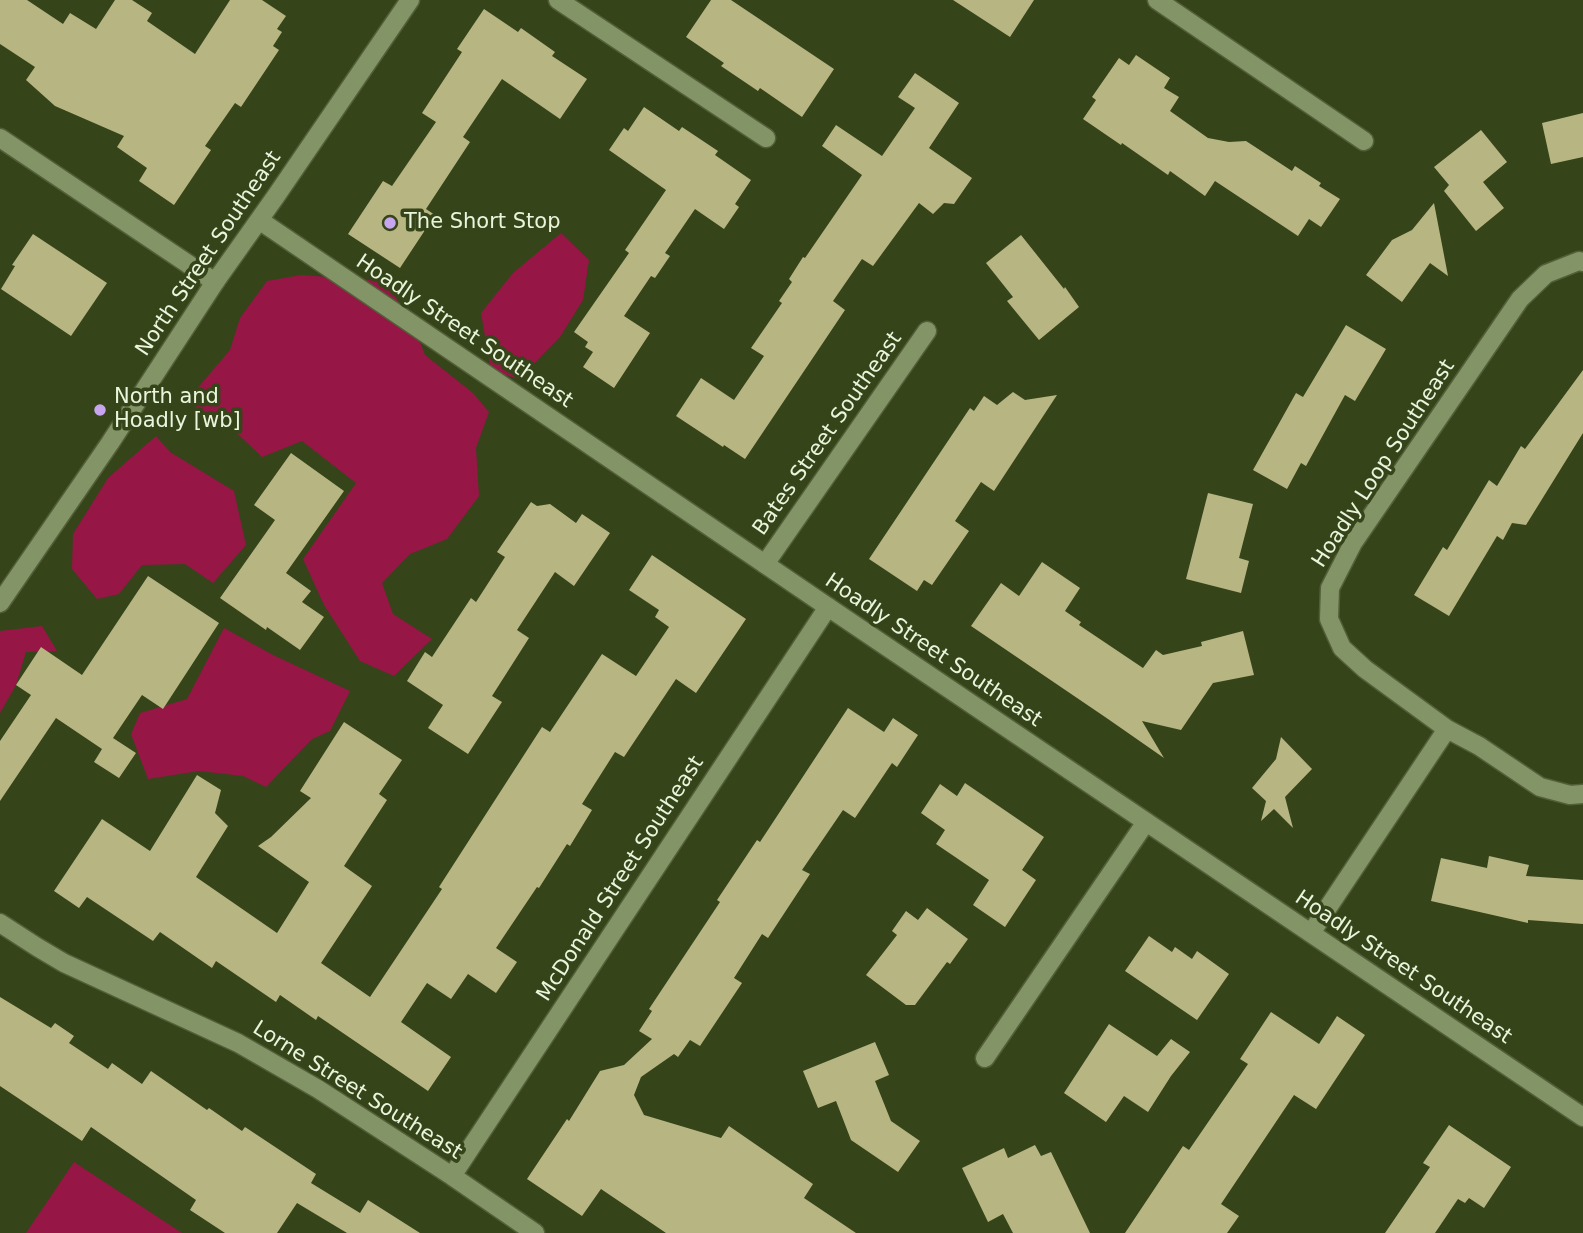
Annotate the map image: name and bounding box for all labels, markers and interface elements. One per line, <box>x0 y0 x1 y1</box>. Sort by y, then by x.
street label: North Street Southeast <box>131 147 287 361</box>
place label: The Short Stop <box>404 210 561 236</box>
marker: The Short Stop <box>382 215 398 231</box>
street label: Hoadly Street Southeast <box>351 250 577 414</box>
street label: Bates Street Southeast <box>748 327 908 541</box>
street label: Hoadly Loop Southeast <box>1307 355 1461 573</box>
place label: North and Hoadly [wb] <box>114 385 241 435</box>
marker: North and Hoadly [wb] <box>92 402 108 418</box>
street label: Hoadly Street Southeast <box>820 569 1046 733</box>
street label: McDonald Street Southeast <box>532 752 710 1006</box>
street label: Hoadly Street Southeast <box>1290 886 1516 1050</box>
street label: Lorne Street Southeast <box>248 1016 466 1166</box>

